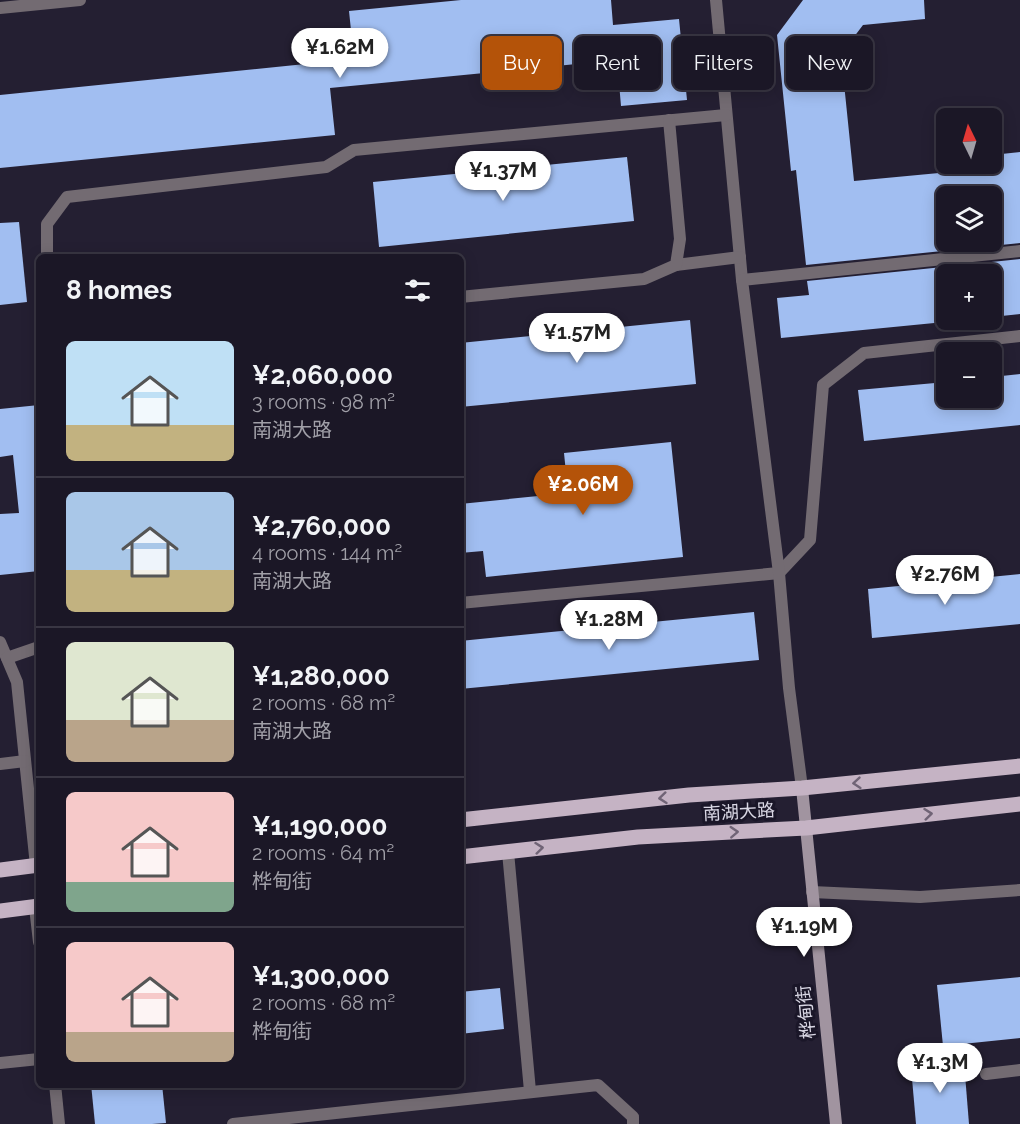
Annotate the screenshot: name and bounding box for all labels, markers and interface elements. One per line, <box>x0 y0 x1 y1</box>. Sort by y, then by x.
pin: ¥1.62M <box>291 28 389 79</box>
text: ¥1.62M <box>305 35 375 59</box>
chip: Buy <box>482 36 562 90</box>
chip: Rent <box>574 36 661 90</box>
chip: Filters <box>673 36 774 90</box>
chip: New <box>786 36 873 90</box>
north arrow <box>936 108 1002 174</box>
map controls <box>936 108 1002 408</box>
pin: ¥1.37M <box>454 151 552 202</box>
text: ¥1.37M <box>469 158 537 182</box>
button: layers <box>936 186 1002 252</box>
button: + <box>936 264 1002 330</box>
icon: filters <box>401 274 434 307</box>
text: 8 homes <box>66 275 172 305</box>
pin: ¥1.57M <box>528 313 626 364</box>
text: ¥1.57M <box>543 320 611 344</box>
button: − <box>936 342 1002 408</box>
text: ¥2,060,000 <box>252 360 393 390</box>
icon: home <box>114 365 186 437</box>
text: 3 rooms · 98 m² <box>252 390 395 414</box>
text: 南湖大路 <box>252 418 332 442</box>
pin: ¥2.06M <box>534 465 632 516</box>
text: ¥2.06M <box>547 472 619 496</box>
text: ¥2,760,000 <box>252 511 391 541</box>
icon: home <box>114 516 186 588</box>
text: 4 rooms · 144 m² <box>252 541 402 565</box>
pin: ¥2.76M <box>896 555 994 606</box>
text: ¥2.76M <box>910 562 980 586</box>
text: 南湖大路 <box>252 569 332 593</box>
pin: ¥1.28M <box>560 600 658 651</box>
text: ¥1.28M <box>574 607 644 631</box>
text: ¥1,280,000 <box>252 661 390 691</box>
icon: home <box>114 666 186 738</box>
text: 2 rooms · 68 m² <box>252 691 395 715</box>
text: 南湖大路 <box>252 719 332 743</box>
one-way arrow <box>853 776 862 789</box>
one-way arrow <box>658 791 668 804</box>
street label: 南湖大路 <box>702 799 775 824</box>
one-way arrow <box>923 808 932 820</box>
text: ¥1,190,000 <box>252 811 387 841</box>
icon: home <box>114 816 186 888</box>
one-way arrow <box>729 826 738 839</box>
text: 2 rooms · 64 m² <box>252 841 394 865</box>
one-way arrow <box>535 843 544 855</box>
text: 桦甸街 <box>252 869 312 893</box>
pin: ¥1.19M <box>755 907 853 958</box>
text: ¥1.19M <box>770 914 838 938</box>
text: ¥1,300,000 <box>252 961 390 991</box>
icon: home <box>114 966 186 1038</box>
street label: 桦甸街 <box>792 984 819 1040</box>
text: 2 rooms · 68 m² <box>252 991 395 1015</box>
text: 桦甸街 <box>252 1019 312 1043</box>
pin: ¥1.3M <box>898 1043 982 1094</box>
text: ¥1.3M <box>911 1050 969 1074</box>

